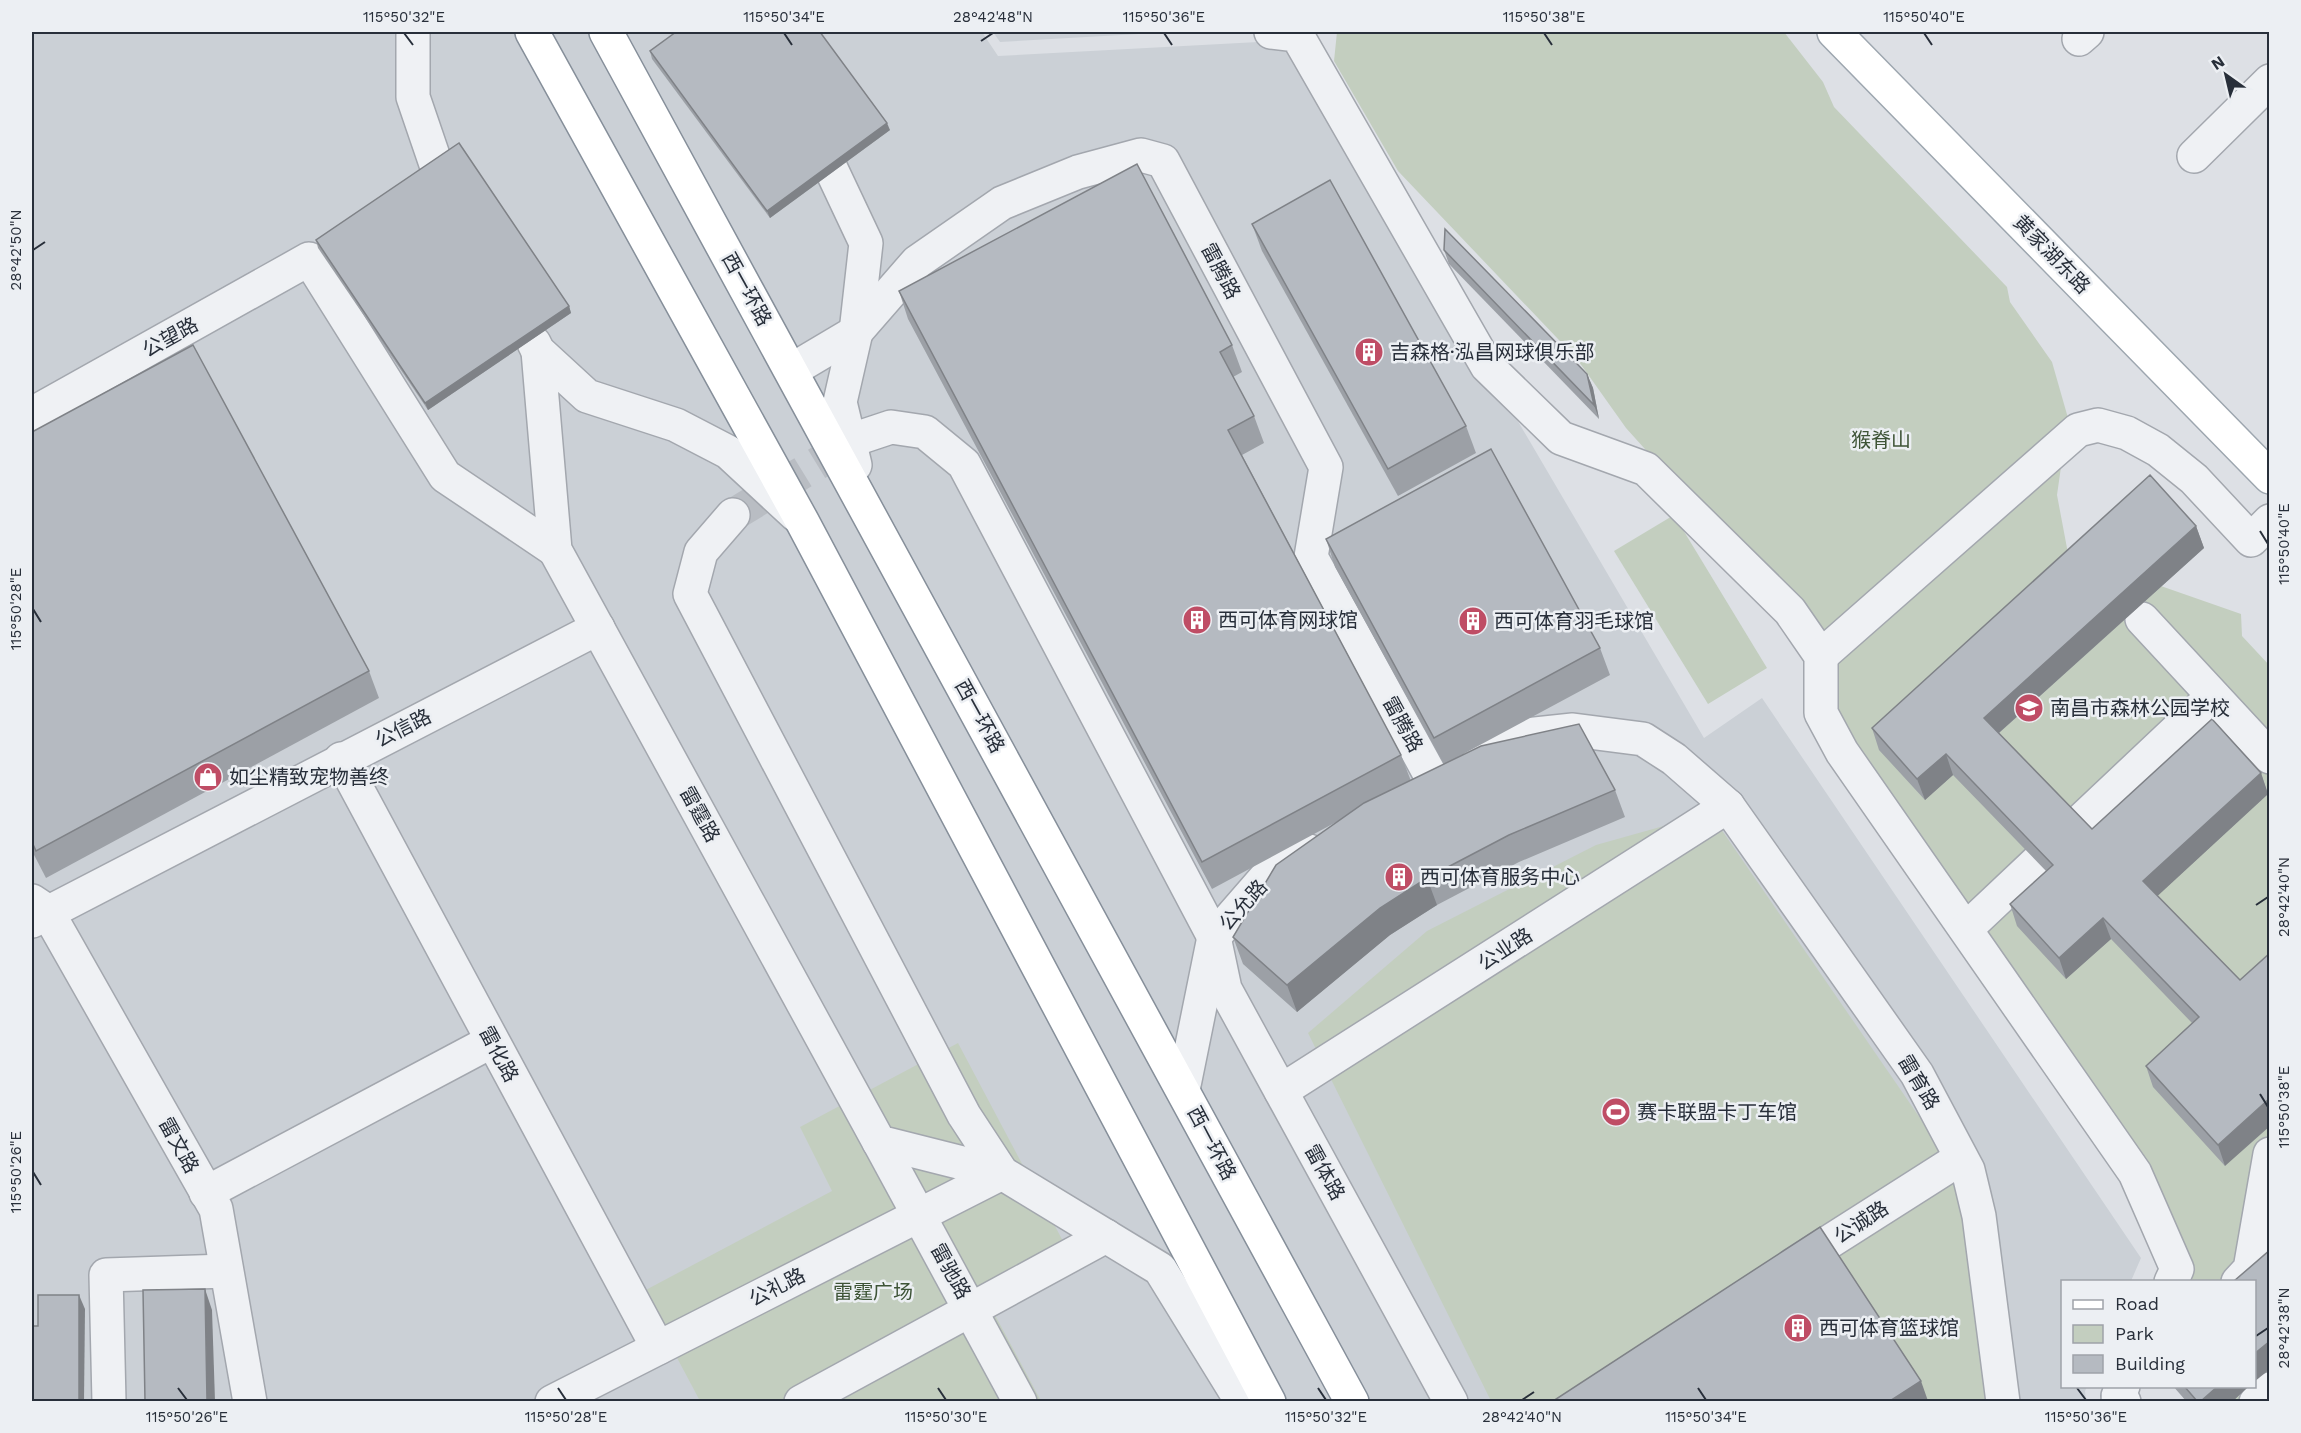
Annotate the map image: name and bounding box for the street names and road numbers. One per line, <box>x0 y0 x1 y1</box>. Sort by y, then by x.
street label: 黄家湖东路 <box>2009 210 2095 298</box>
street label: 雷腾路 <box>1196 239 1246 303</box>
street label: 西一环路 <box>717 248 777 330</box>
street label: 公望路 <box>138 312 202 362</box>
street label: 西一环路 <box>950 675 1010 757</box>
street label: 雷腾路 <box>1378 692 1428 756</box>
street label: 公信路 <box>371 704 435 752</box>
street label: 雷霆路 <box>675 782 725 846</box>
street label: 公允路 <box>1214 875 1272 935</box>
street label: 公业路 <box>1473 923 1537 975</box>
street label: 雷化路 <box>474 1022 524 1086</box>
street label: 雷育路 <box>1893 1050 1945 1114</box>
street label: 西一环路 <box>1183 1102 1241 1184</box>
street label: 雷文路 <box>154 1113 204 1177</box>
street label: 雷体路 <box>1300 1140 1350 1204</box>
street label: 公诚路 <box>1829 1196 1893 1248</box>
street label: 雷驰路 <box>926 1239 976 1303</box>
street label: 公礼路 <box>745 1263 809 1311</box>

